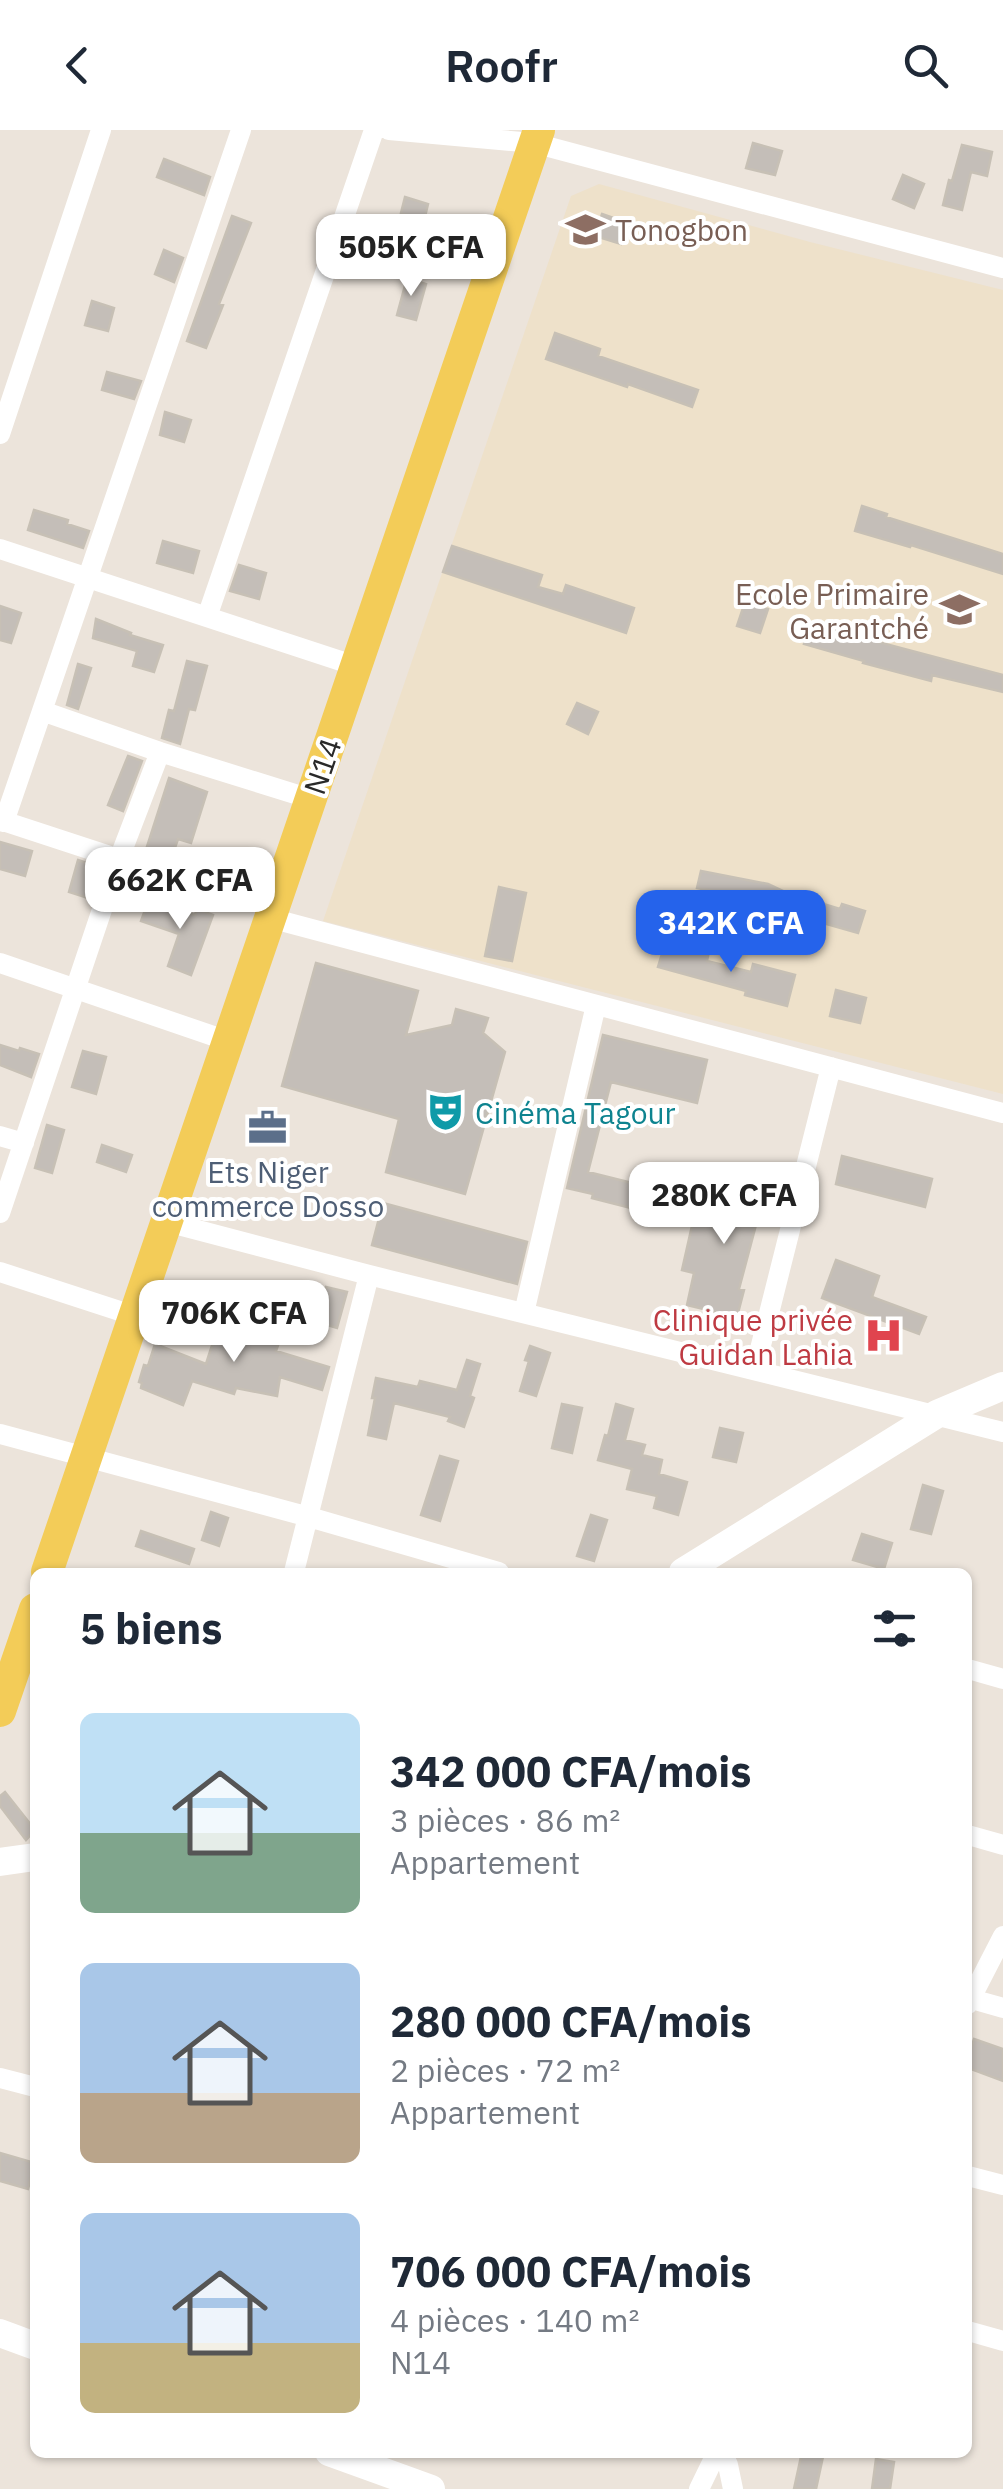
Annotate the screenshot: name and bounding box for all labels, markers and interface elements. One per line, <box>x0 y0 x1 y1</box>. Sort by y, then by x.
text: Roofr <box>445 36 558 94</box>
icon: back <box>50 38 105 93</box>
icon: search <box>898 38 953 93</box>
school or university icon: Tonogbon <box>564 208 606 250</box>
place label: Tonogbon <box>615 210 748 249</box>
pin: 505K CFA <box>308 214 514 299</box>
text: 505K CFA <box>338 225 484 267</box>
place label: Ecole Primaire Garantché <box>735 574 929 647</box>
school or university icon: Ecole Primaire Garantché <box>938 589 980 631</box>
street label: N14 <box>294 733 350 799</box>
pin: 662K CFA <box>77 847 283 932</box>
text: 662K CFA <box>107 858 253 900</box>
pin: 342K CFA <box>628 890 834 975</box>
text: 342K CFA <box>658 901 804 943</box>
theatre icon: Cinéma Tagour <box>424 1091 466 1133</box>
place label: Cinéma Tagour <box>475 1093 676 1132</box>
office icon: Ets Niger commerce Dosso <box>247 1106 289 1148</box>
place label: Ets Niger commerce Dosso <box>152 1152 384 1225</box>
pin: 280K CFA <box>621 1162 827 1247</box>
text: 280K CFA <box>651 1173 797 1215</box>
pin: 706K CFA <box>131 1280 337 1365</box>
text: 706K CFA <box>161 1291 307 1333</box>
place label: Clinique privée Guidan Lahia <box>653 1300 853 1373</box>
hospital icon: Clinique privée Guidan Lahia <box>862 1315 904 1357</box>
text: 5 biens <box>80 1601 222 1656</box>
icon: filters <box>867 1601 922 1656</box>
text: 342 000 CFA/mois <box>390 1744 751 1799</box>
icon: home <box>160 1753 280 1873</box>
text: 3 pièces · 86 m² <box>390 1799 620 1841</box>
text: Appartement <box>390 1841 580 1883</box>
text: 280 000 CFA/mois <box>390 1994 751 2049</box>
icon: home <box>160 2003 280 2123</box>
text: 2 pièces · 72 m² <box>390 2049 620 2091</box>
text: Appartement <box>390 2091 580 2133</box>
text: 706 000 CFA/mois <box>390 2244 751 2299</box>
icon: home <box>160 2253 280 2373</box>
text: 4 pièces · 140 m² <box>390 2299 640 2341</box>
text: N14 <box>390 2341 451 2383</box>

